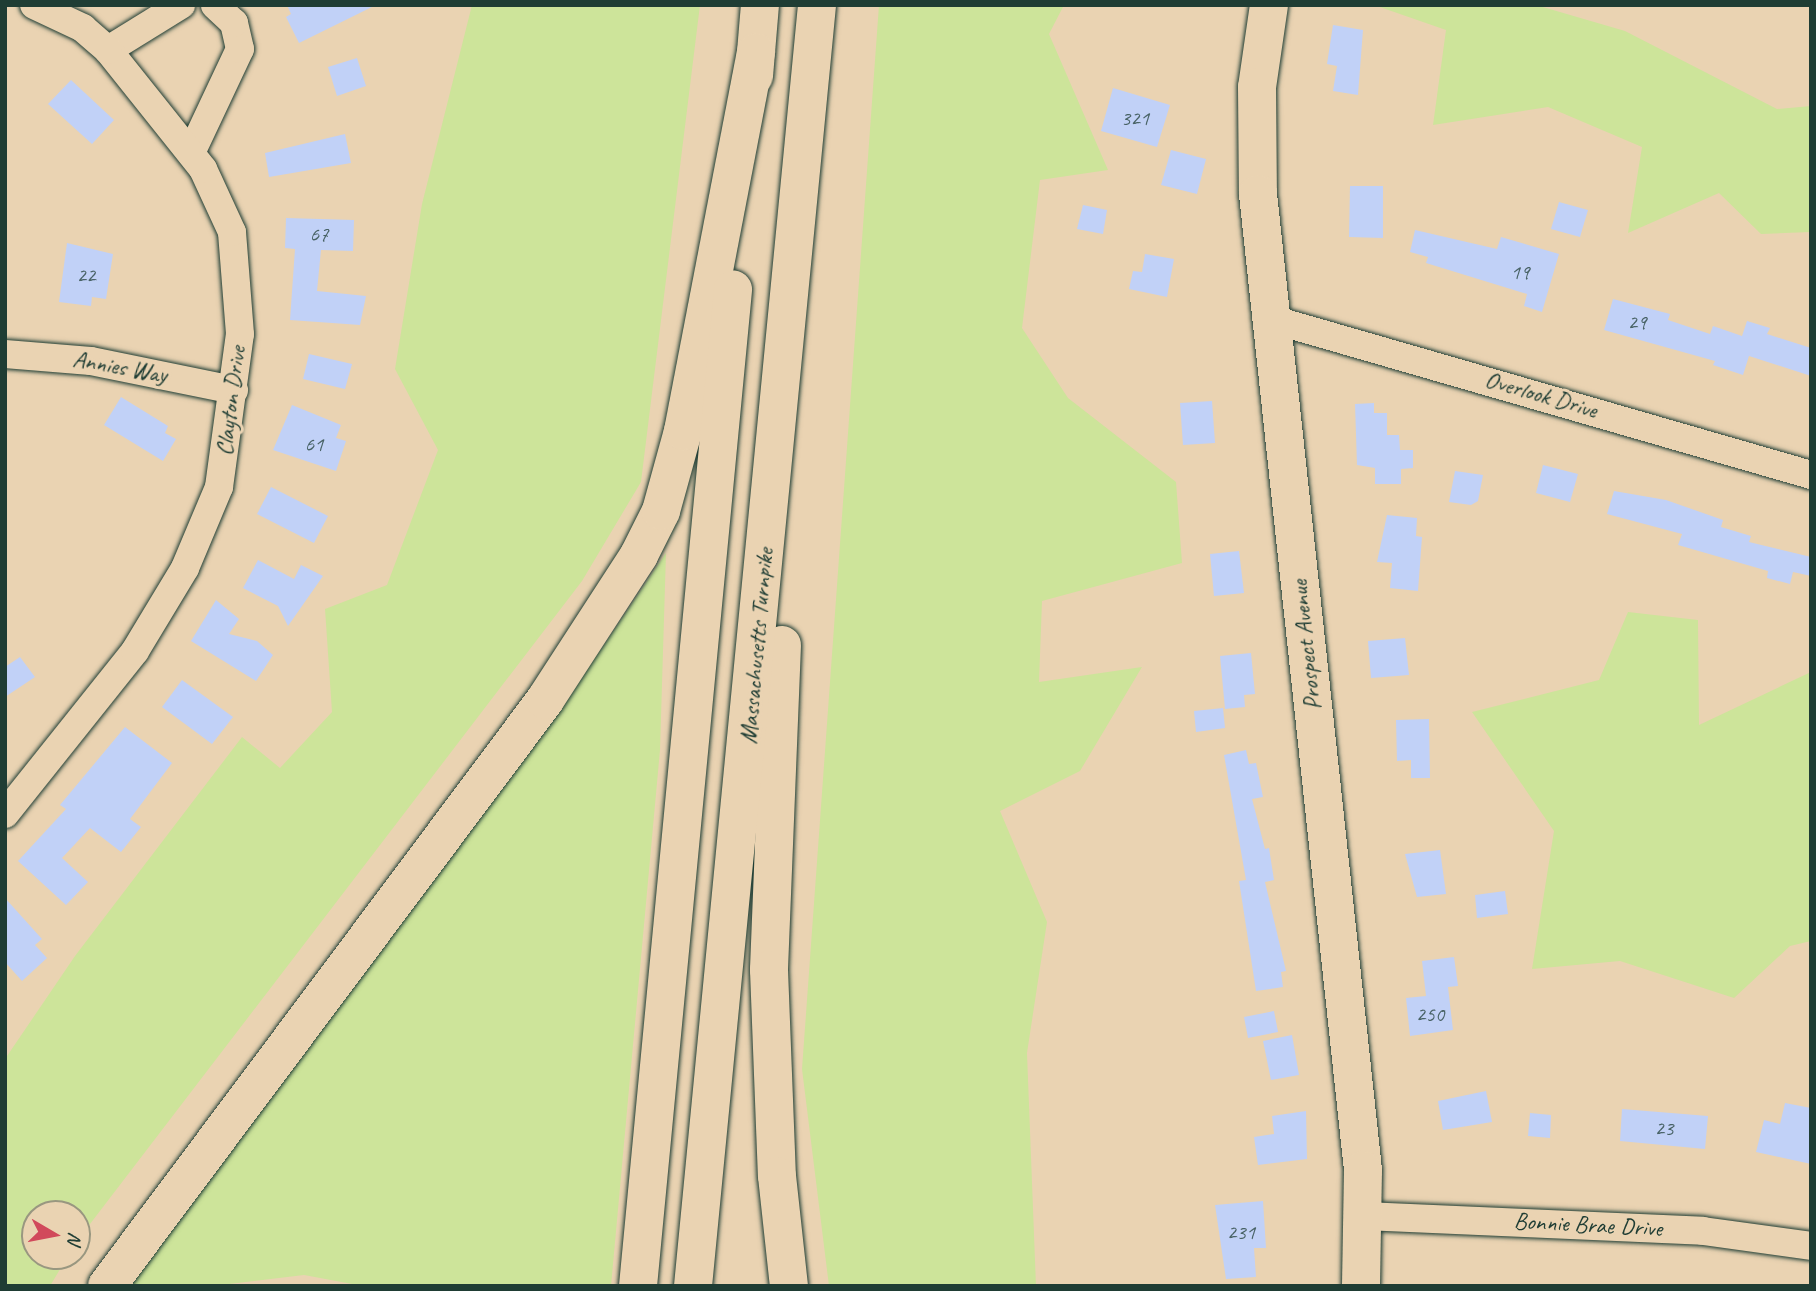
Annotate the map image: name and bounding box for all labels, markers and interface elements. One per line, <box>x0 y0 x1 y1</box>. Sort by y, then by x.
house number: 321 <box>1121 105 1149 131</box>
house number: 67 <box>310 221 328 247</box>
house number: 19 <box>1511 259 1529 285</box>
house number: 22 <box>77 262 95 288</box>
house number: 29 <box>1628 309 1646 335</box>
street label: Annies Way <box>71 345 169 389</box>
street label: Clayton Drive <box>210 345 252 457</box>
street label: Overlook Drive <box>1481 365 1601 425</box>
house number: 61 <box>305 431 323 457</box>
street label: Massachusetts Turnpike <box>734 547 780 745</box>
street label: Prospect Avenue <box>1285 578 1327 712</box>
house number: 250 <box>1416 1001 1444 1027</box>
house number: 23 <box>1655 1115 1673 1141</box>
north arrow <box>21 1200 91 1270</box>
street label: Bonnie Brae Drive <box>1513 1207 1663 1243</box>
house number: 231 <box>1227 1219 1255 1245</box>
text: N <box>62 1230 88 1246</box>

